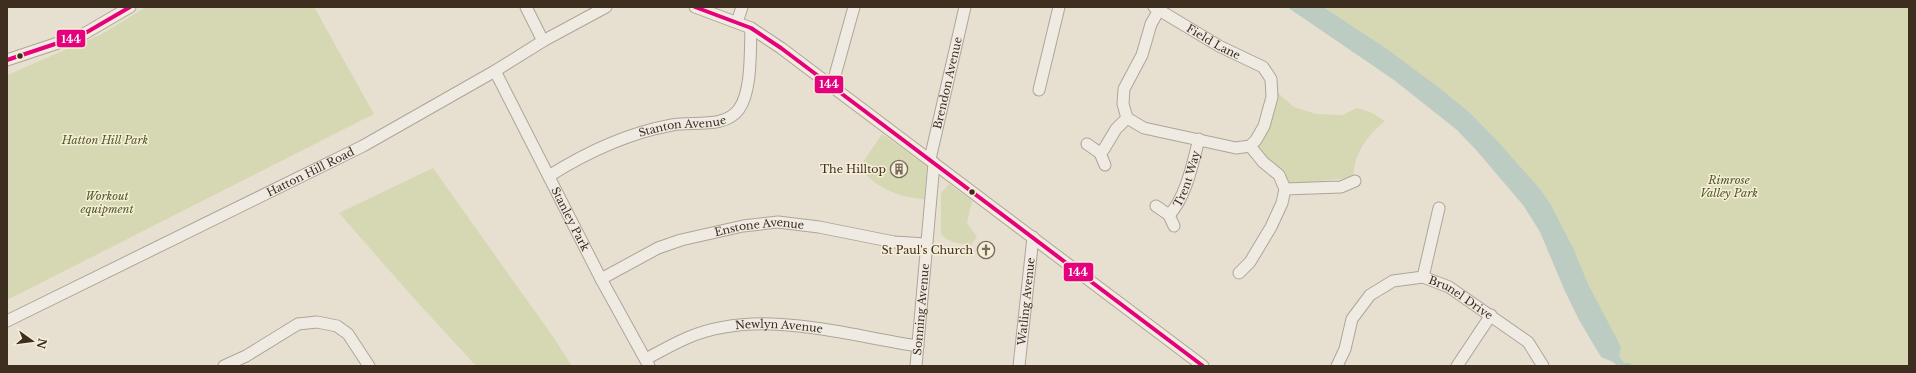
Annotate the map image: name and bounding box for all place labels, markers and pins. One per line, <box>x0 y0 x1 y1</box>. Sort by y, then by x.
unlabelled marker <box>15 51 25 61</box>
building icon: The Hilltop <box>889 159 909 179</box>
place label: The Hilltop <box>820 162 886 176</box>
unlabelled marker <box>967 187 977 197</box>
church icon: St Paul's Church <box>976 240 996 260</box>
place label: St Paul's Church <box>881 243 973 257</box>

